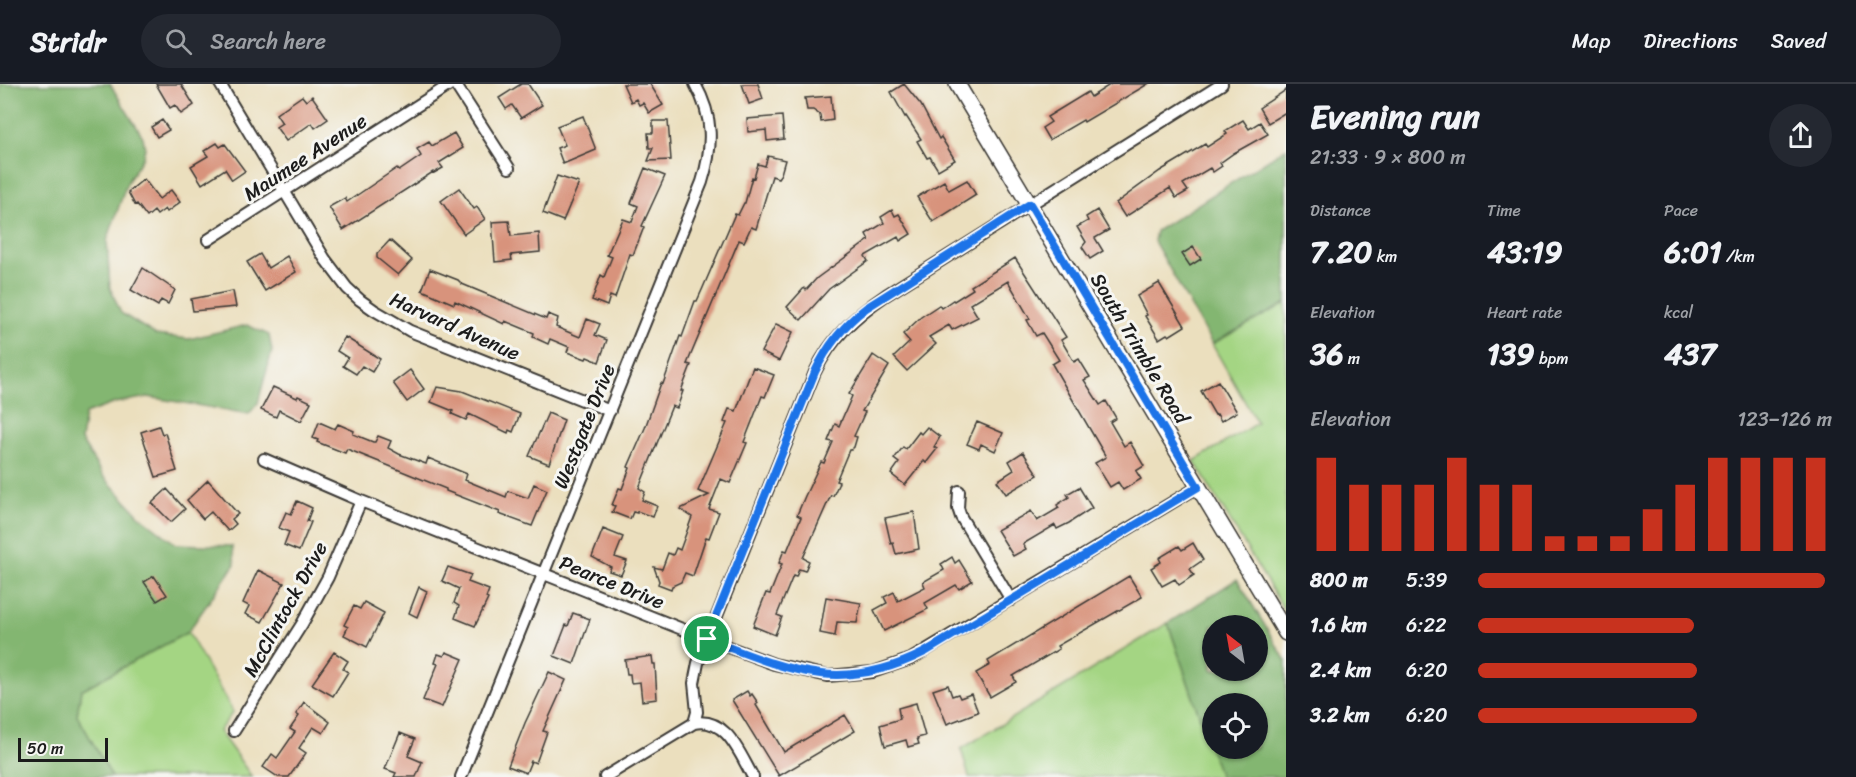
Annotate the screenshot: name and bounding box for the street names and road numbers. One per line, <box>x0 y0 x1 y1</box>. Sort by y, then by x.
street label: Maumee Avenue <box>236 104 374 211</box>
street label: South Trimble Road <box>1081 266 1199 432</box>
street label: Harvard Avenue <box>384 282 526 371</box>
street label: Westgate Drive <box>543 358 626 494</box>
street label: McClintock Drive <box>234 535 337 684</box>
street label: Pearce Drive <box>554 545 670 619</box>

